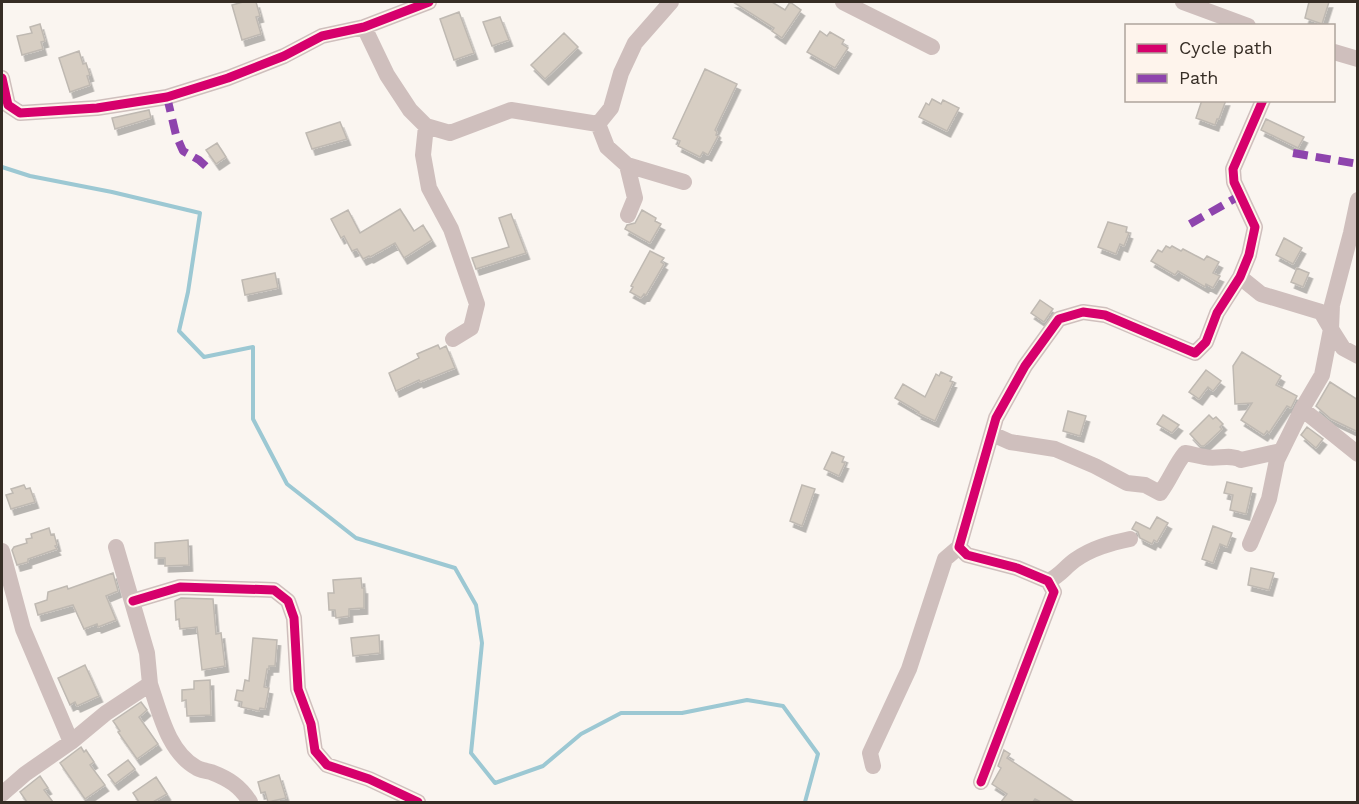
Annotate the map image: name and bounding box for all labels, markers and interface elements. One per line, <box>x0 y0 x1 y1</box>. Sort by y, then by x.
legend <box>1125 24 1335 102</box>
text: Cycle path <box>1179 37 1273 58</box>
text: Path <box>1179 67 1219 88</box>

